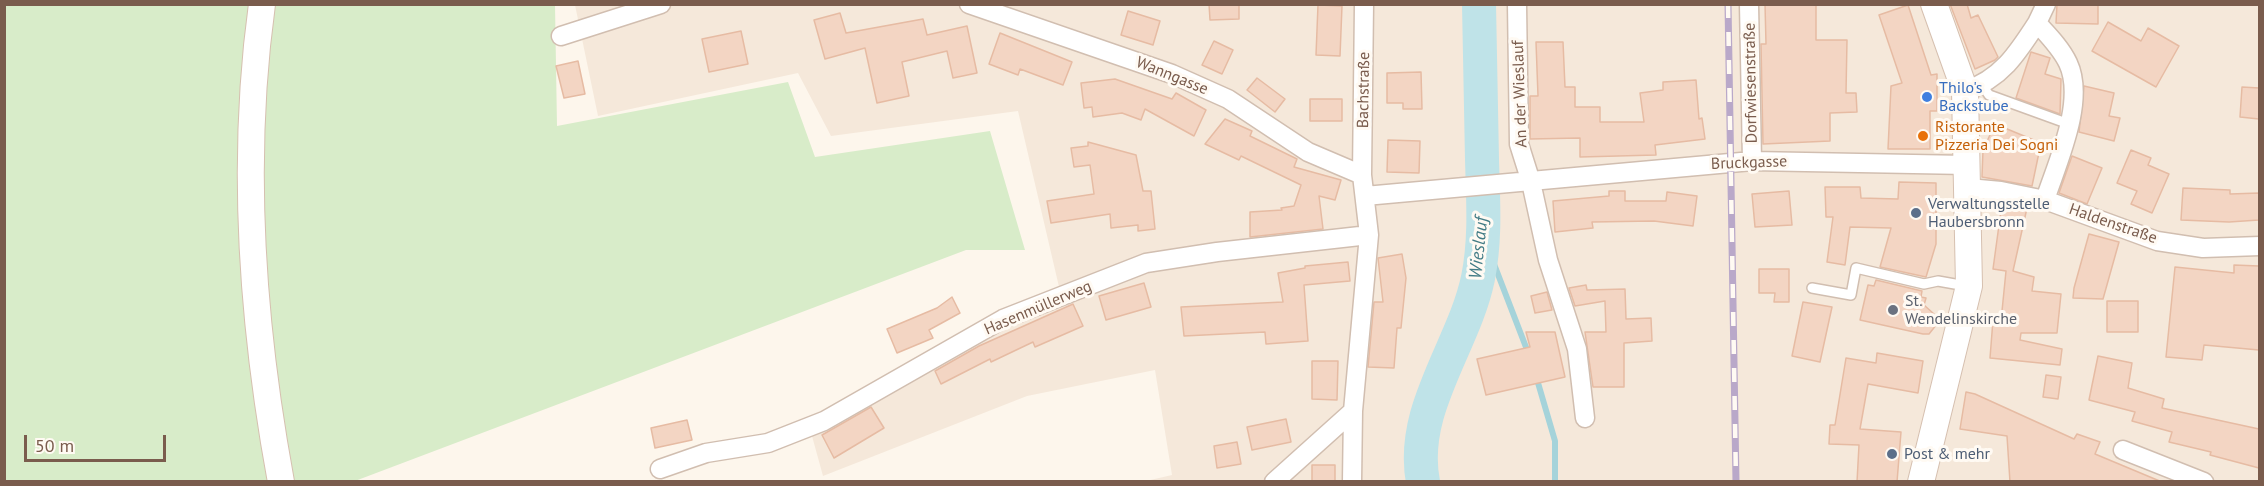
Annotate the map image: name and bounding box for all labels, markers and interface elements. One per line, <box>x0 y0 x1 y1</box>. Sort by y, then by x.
street label: Dorfwiesenstraße <box>1740 23 1762 143</box>
street label: An der Wieslauf <box>1509 40 1531 148</box>
street label: Bachstraße <box>1354 52 1374 128</box>
street label: Wanngasse <box>1133 53 1211 99</box>
place label: Thilo's Backstube <box>1939 78 2009 116</box>
marker: Thilo's Backstube <box>1920 90 1934 104</box>
place label: Ristorante Pizzeria Dei Sogni <box>1935 117 2058 155</box>
marker: Ristorante Pizzeria Dei Sogni <box>1916 129 1930 143</box>
street label: Bruckgasse <box>1711 152 1787 174</box>
place label: Verwaltungsstelle Haubersbronn <box>1928 194 2050 232</box>
street label: Haldenstraße <box>2066 200 2160 248</box>
marker: Verwaltungsstelle Haubersbronn <box>1909 206 1923 220</box>
water label: Wieslauf <box>1465 216 1493 280</box>
street label: Hasenmüllerweg <box>981 277 1095 339</box>
place label: St. Wendelinskirche <box>1905 291 2017 329</box>
marker: St. Wendelinskirche <box>1886 303 1900 317</box>
scale bar <box>27 423 170 461</box>
text: 50 m <box>35 434 74 457</box>
place label: Post & mehr <box>1904 444 1990 464</box>
marker: Post & mehr <box>1885 447 1899 461</box>

